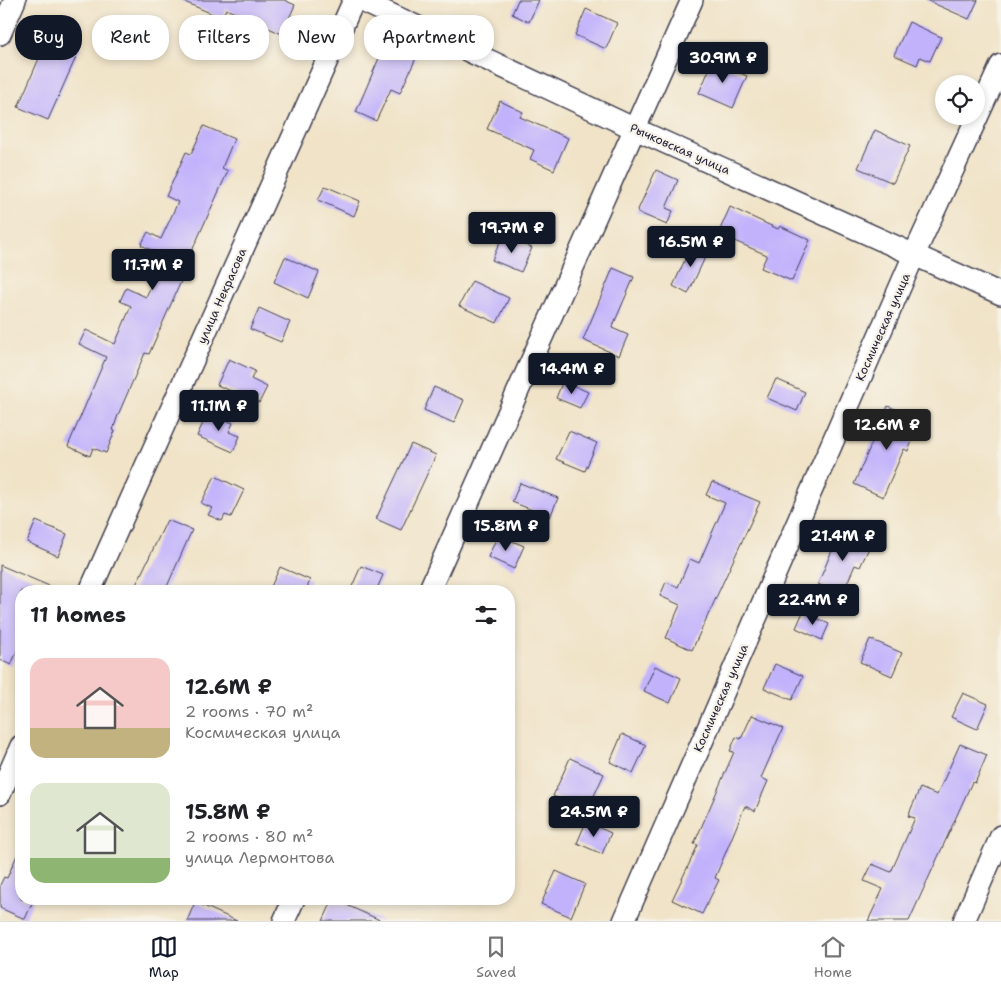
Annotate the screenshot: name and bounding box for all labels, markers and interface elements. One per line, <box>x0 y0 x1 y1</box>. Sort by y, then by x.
chip: Buy <box>15 15 82 60</box>
chip: Rent <box>92 15 169 60</box>
chip: Filters <box>179 15 269 60</box>
chip: New <box>279 15 354 60</box>
chip: Apartment <box>364 15 494 60</box>
pin: 30.9M ₽ <box>677 42 769 84</box>
text: 30.9M ₽ <box>689 47 757 68</box>
map controls <box>935 75 985 125</box>
button: locate <box>935 75 985 125</box>
street label: Рычковская улица <box>627 120 733 178</box>
pin: 19.7M ₽ <box>466 212 558 254</box>
text: 19.7M ₽ <box>479 217 545 238</box>
pin: 16.5M ₽ <box>645 226 737 268</box>
text: 16.5M ₽ <box>658 231 724 252</box>
street label: улица Некрасова <box>194 245 250 346</box>
pin: 11.7M ₽ <box>107 248 199 291</box>
text: 11.7M ₽ <box>123 254 183 275</box>
street label: Космическая улица <box>852 270 914 384</box>
pin: 14.4M ₽ <box>526 352 618 395</box>
text: 14.4M ₽ <box>539 358 605 379</box>
pin: 11.1M ₽ <box>173 390 265 432</box>
text: 11.1M ₽ <box>191 395 247 416</box>
pin: 12.6M ₽ <box>841 408 933 451</box>
text: 12.6M ₽ <box>854 414 920 435</box>
pin: 15.8M ₽ <box>460 510 552 552</box>
text: 15.8M ₽ <box>473 515 539 536</box>
pin: 21.4M ₽ <box>797 520 889 562</box>
text: 21.4M ₽ <box>811 525 875 546</box>
pin: 22.4M ₽ <box>767 584 859 626</box>
text: 22.4M ₽ <box>778 589 848 610</box>
text: 11 homes <box>30 601 126 629</box>
icon: filters <box>472 601 500 629</box>
street label: Космическая улица <box>690 641 752 755</box>
text: 12.6M ₽ <box>185 673 272 701</box>
icon: home <box>70 678 130 738</box>
text: 2 rooms · 70 m² <box>185 701 313 722</box>
text: Космическая улица <box>185 722 341 743</box>
pin: 24.5M ₽ <box>548 796 640 838</box>
text: 15.8M ₽ <box>185 798 271 826</box>
text: 24.5M ₽ <box>560 801 628 822</box>
icon: home <box>70 803 130 863</box>
text: 2 rooms · 80 m² <box>185 826 313 847</box>
text: улица Лермонтова <box>185 847 334 868</box>
tab: Map <box>149 933 179 981</box>
tab: Saved <box>476 933 516 981</box>
tab: Home <box>814 933 852 981</box>

